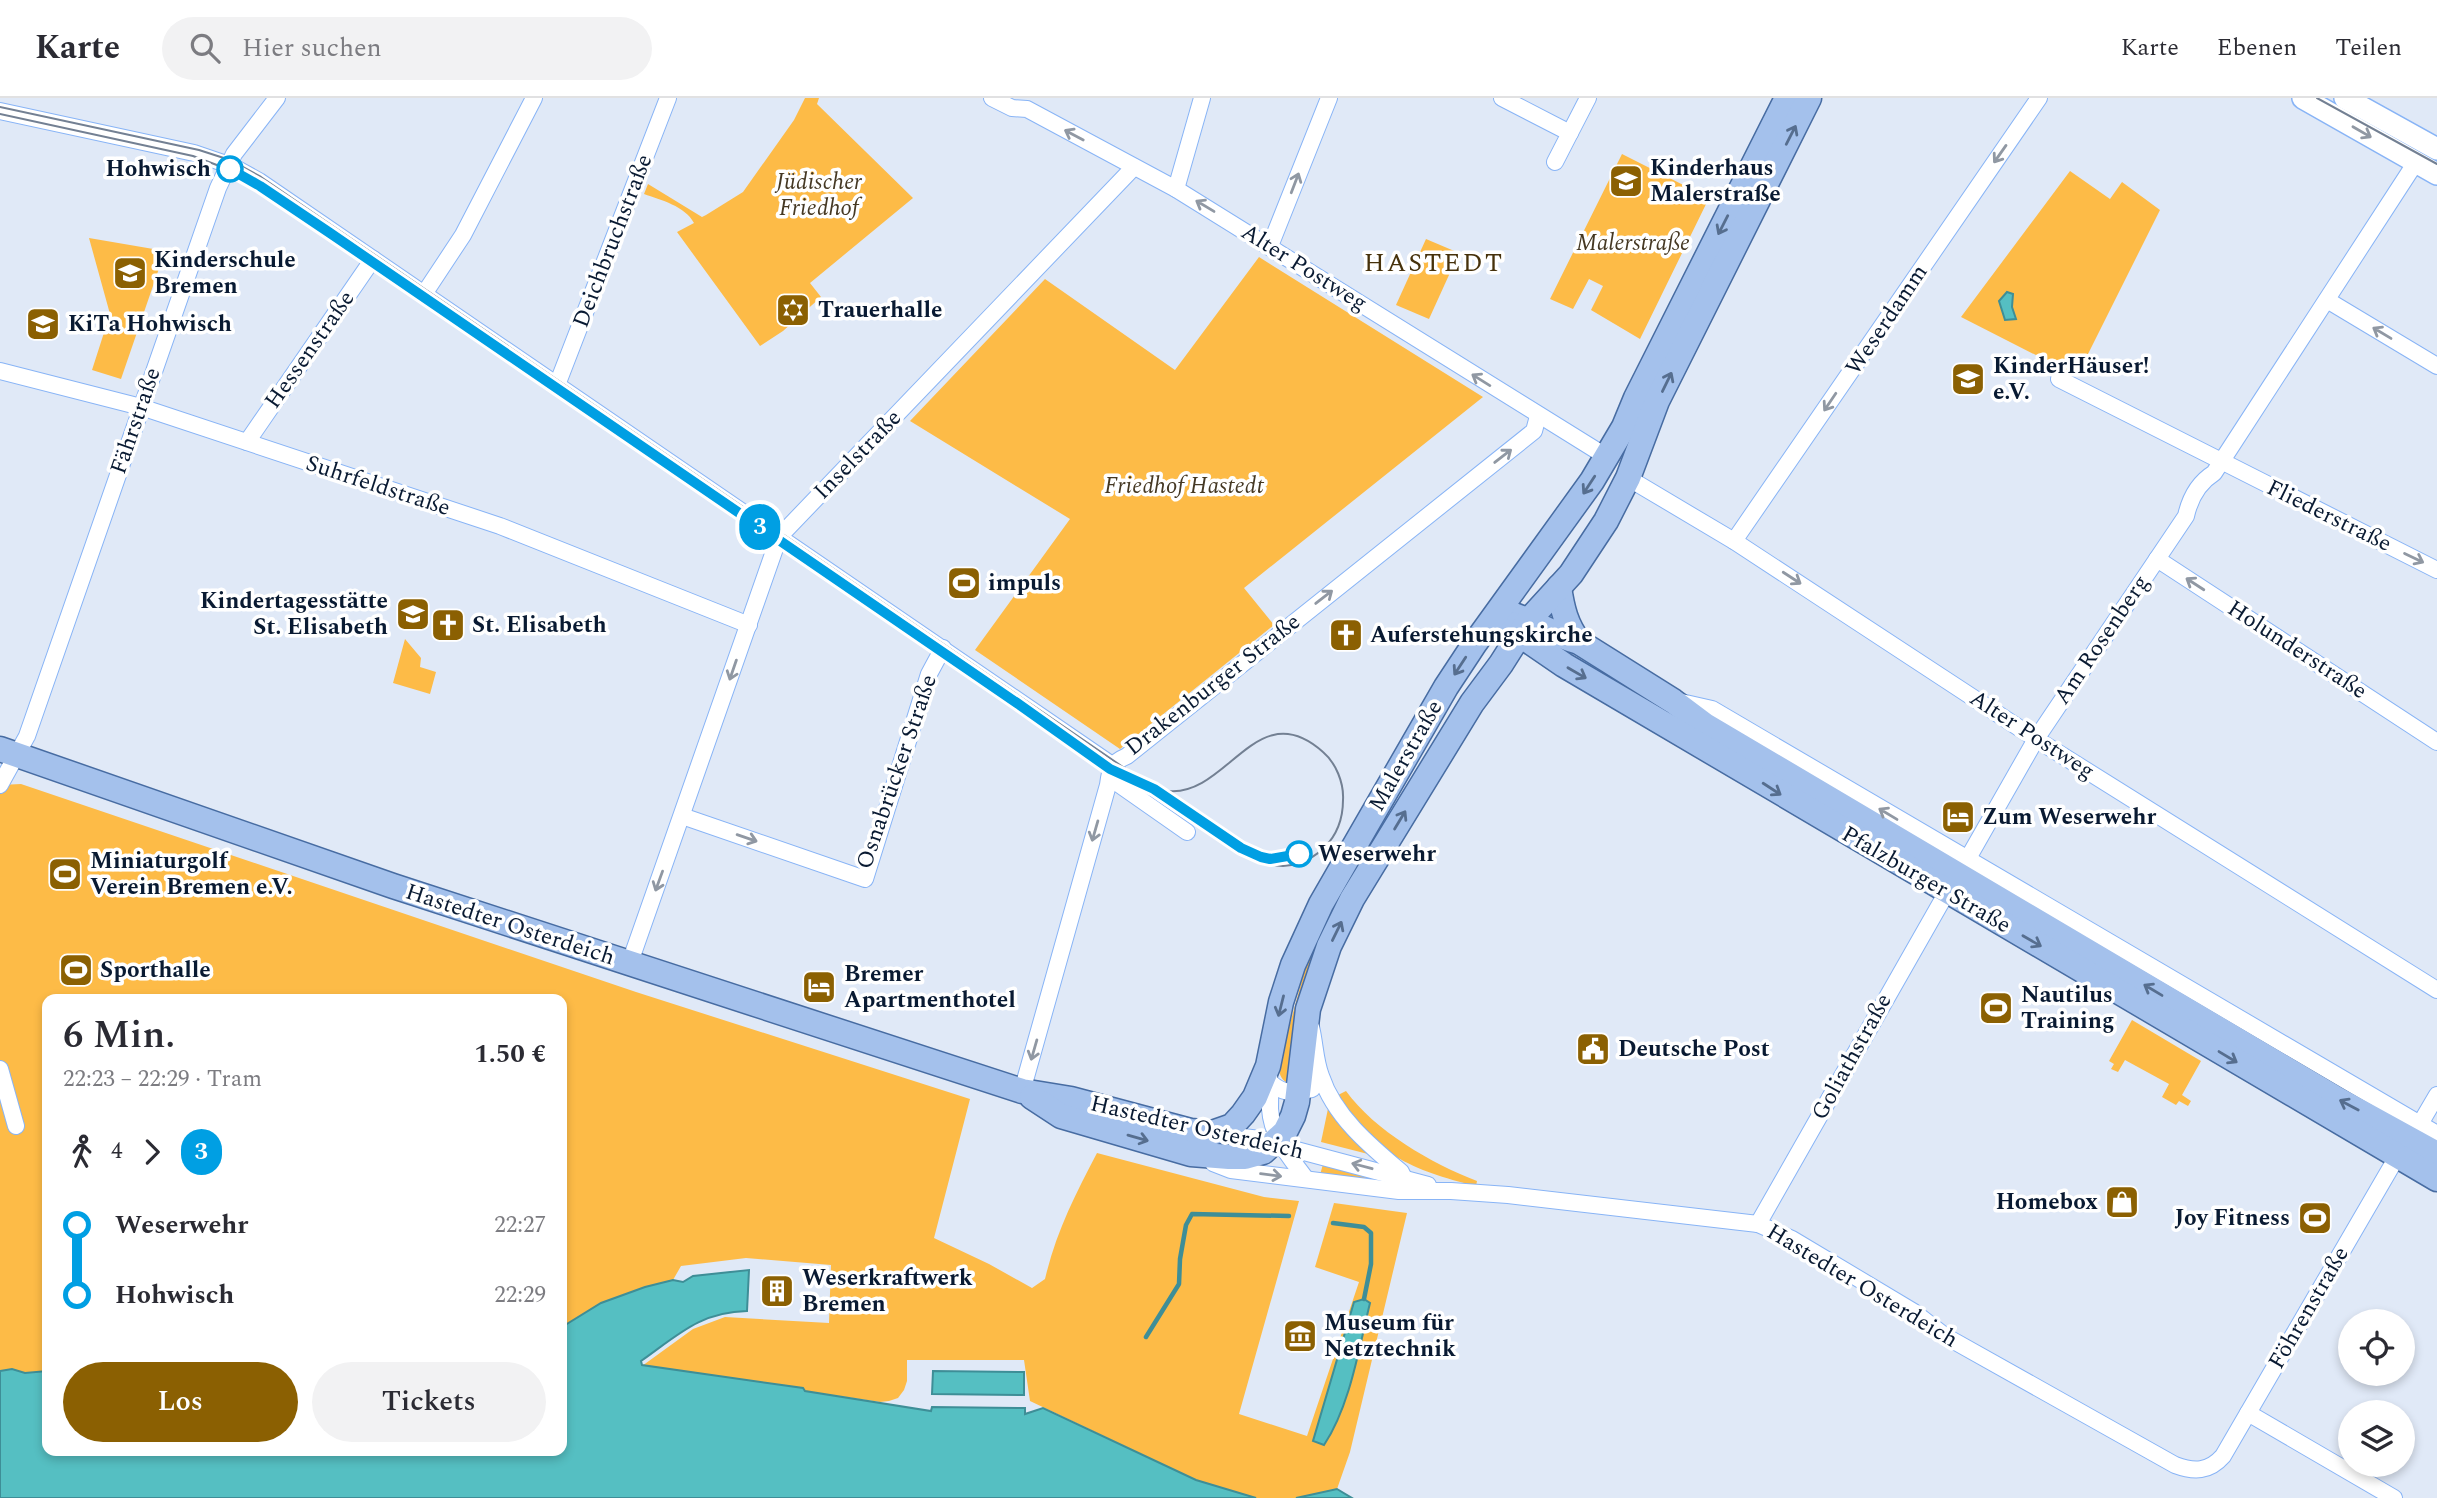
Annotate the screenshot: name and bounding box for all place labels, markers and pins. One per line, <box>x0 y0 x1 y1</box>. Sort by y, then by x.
place label: Kinderhaus Malerstraße <box>1650 151 1781 212</box>
place label: Hohwisch <box>105 152 211 187</box>
marker: Hohwisch <box>217 156 243 182</box>
school or university icon: Kinderhaus Malerstraße <box>1607 162 1645 200</box>
place label: Kinderschule Bremen <box>154 243 296 304</box>
school or university icon: Kinderschule Bremen <box>111 254 149 292</box>
synagogue icon: Trauerhalle <box>774 291 812 329</box>
place label: Trauerhalle <box>818 293 942 328</box>
school or university icon: KiTa Hohwisch <box>24 305 62 343</box>
place label: KiTa Hohwisch <box>68 307 232 342</box>
place label: KinderHäuser! e.V. <box>1993 349 2149 410</box>
school or university icon: KinderHäuser! e.V. <box>1949 360 1987 398</box>
sports icon: impuls <box>945 564 983 602</box>
place label: impuls <box>988 566 1061 601</box>
place label: Kindertagesstätte St. Elisabeth <box>200 584 388 645</box>
school or university icon: Kindertagesstätte St. Elisabeth <box>394 595 432 633</box>
church icon: St. Elisabeth <box>429 606 467 644</box>
place label: St. Elisabeth <box>472 608 607 643</box>
church icon: Auferstehungskirche <box>1327 616 1365 654</box>
place label: Auferstehungskirche <box>1370 618 1593 653</box>
hotel icon: Zum Weserwehr <box>1939 798 1977 836</box>
place label: Zum Weserwehr <box>1982 800 2156 835</box>
place label: Weserwehr <box>1318 837 1436 872</box>
marker: Weserwehr <box>1286 841 1312 867</box>
place label: Miniaturgolf Verein Bremen e.V. <box>90 844 293 905</box>
sports icon: Miniaturgolf Verein Bremen e.V. <box>46 855 84 893</box>
sports icon: Sporthalle <box>57 951 95 989</box>
place label: Sporthalle <box>100 953 211 988</box>
place label: Bremer Apartmenthotel <box>844 957 1016 1018</box>
hotel icon: Bremer Apartmenthotel <box>800 968 838 1006</box>
place label: Nautilus Training <box>2021 978 2114 1039</box>
sports icon: Nautilus Training <box>1977 989 2015 1027</box>
public building icon: Deutsche Post <box>1574 1030 1612 1068</box>
place label: Deutsche Post <box>1618 1032 1770 1067</box>
shop icon: Homebox <box>2103 1183 2141 1221</box>
place label: Homebox <box>1996 1185 2098 1220</box>
sports icon: Joy Fitness <box>2296 1199 2334 1237</box>
place label: Joy Fitness <box>2174 1201 2290 1236</box>
place label: Weserkraftwerk Bremen <box>802 1261 973 1322</box>
building icon: Weserkraftwerk Bremen <box>758 1272 796 1310</box>
place label: Museum für Netztechnik <box>1324 1306 1456 1367</box>
museum icon: Museum für Netztechnik <box>1281 1317 1319 1355</box>

